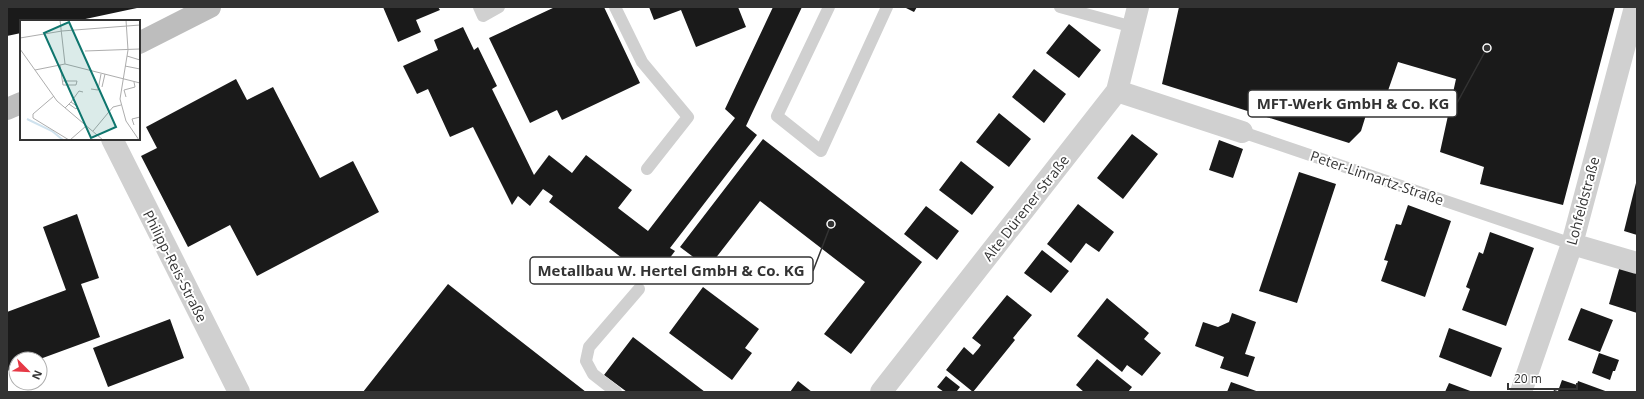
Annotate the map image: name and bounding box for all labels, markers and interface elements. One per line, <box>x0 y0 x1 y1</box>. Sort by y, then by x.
inset map <box>20 20 140 140</box>
callout: MFT-Werk GmbH & Co. KG <box>1248 90 1457 117</box>
text: MFT-Werk GmbH & Co. KG <box>1257 93 1449 113</box>
street label: Peter-Linnartz-Straße <box>1308 146 1446 209</box>
street label: Alte Dürener Straße <box>978 151 1073 265</box>
street label: Lohfeldstraße <box>1562 154 1603 247</box>
street label: Philipp-Reis-Straße <box>139 207 212 325</box>
callout: Metallbau W. Hertel GmbH & Co. KG <box>530 257 813 284</box>
text: Metallbau W. Hertel GmbH & Co. KG <box>537 260 805 280</box>
north arrow <box>8 351 48 391</box>
scale bar <box>1508 365 1577 391</box>
text: N <box>29 368 46 382</box>
text: 20 m <box>1514 370 1542 387</box>

